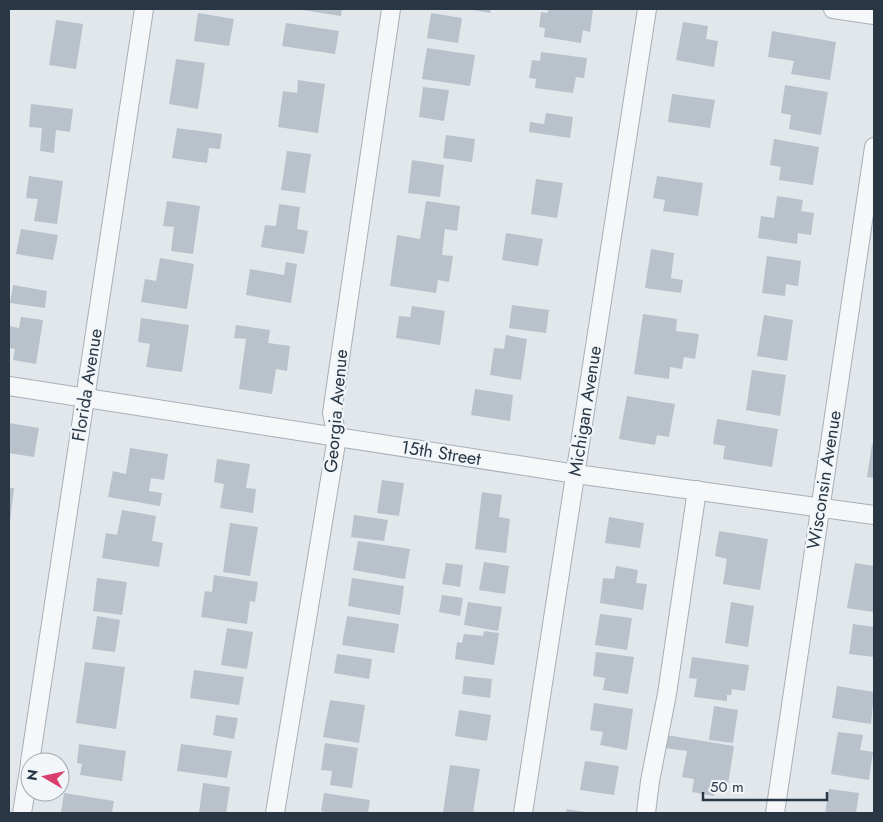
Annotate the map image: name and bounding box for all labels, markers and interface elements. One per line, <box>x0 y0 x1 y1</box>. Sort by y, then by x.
street label: Florida Avenue <box>65 327 109 443</box>
street label: Michigan Avenue <box>562 344 608 478</box>
street label: Georgia Avenue <box>318 348 354 474</box>
street label: Wisconsin Avenue <box>800 409 848 551</box>
street label: 15th Street <box>399 434 483 472</box>
north arrow <box>20 752 70 802</box>
text: N <box>21 768 43 782</box>
scale bar <box>703 770 827 802</box>
text: 50 m <box>710 776 744 798</box>

